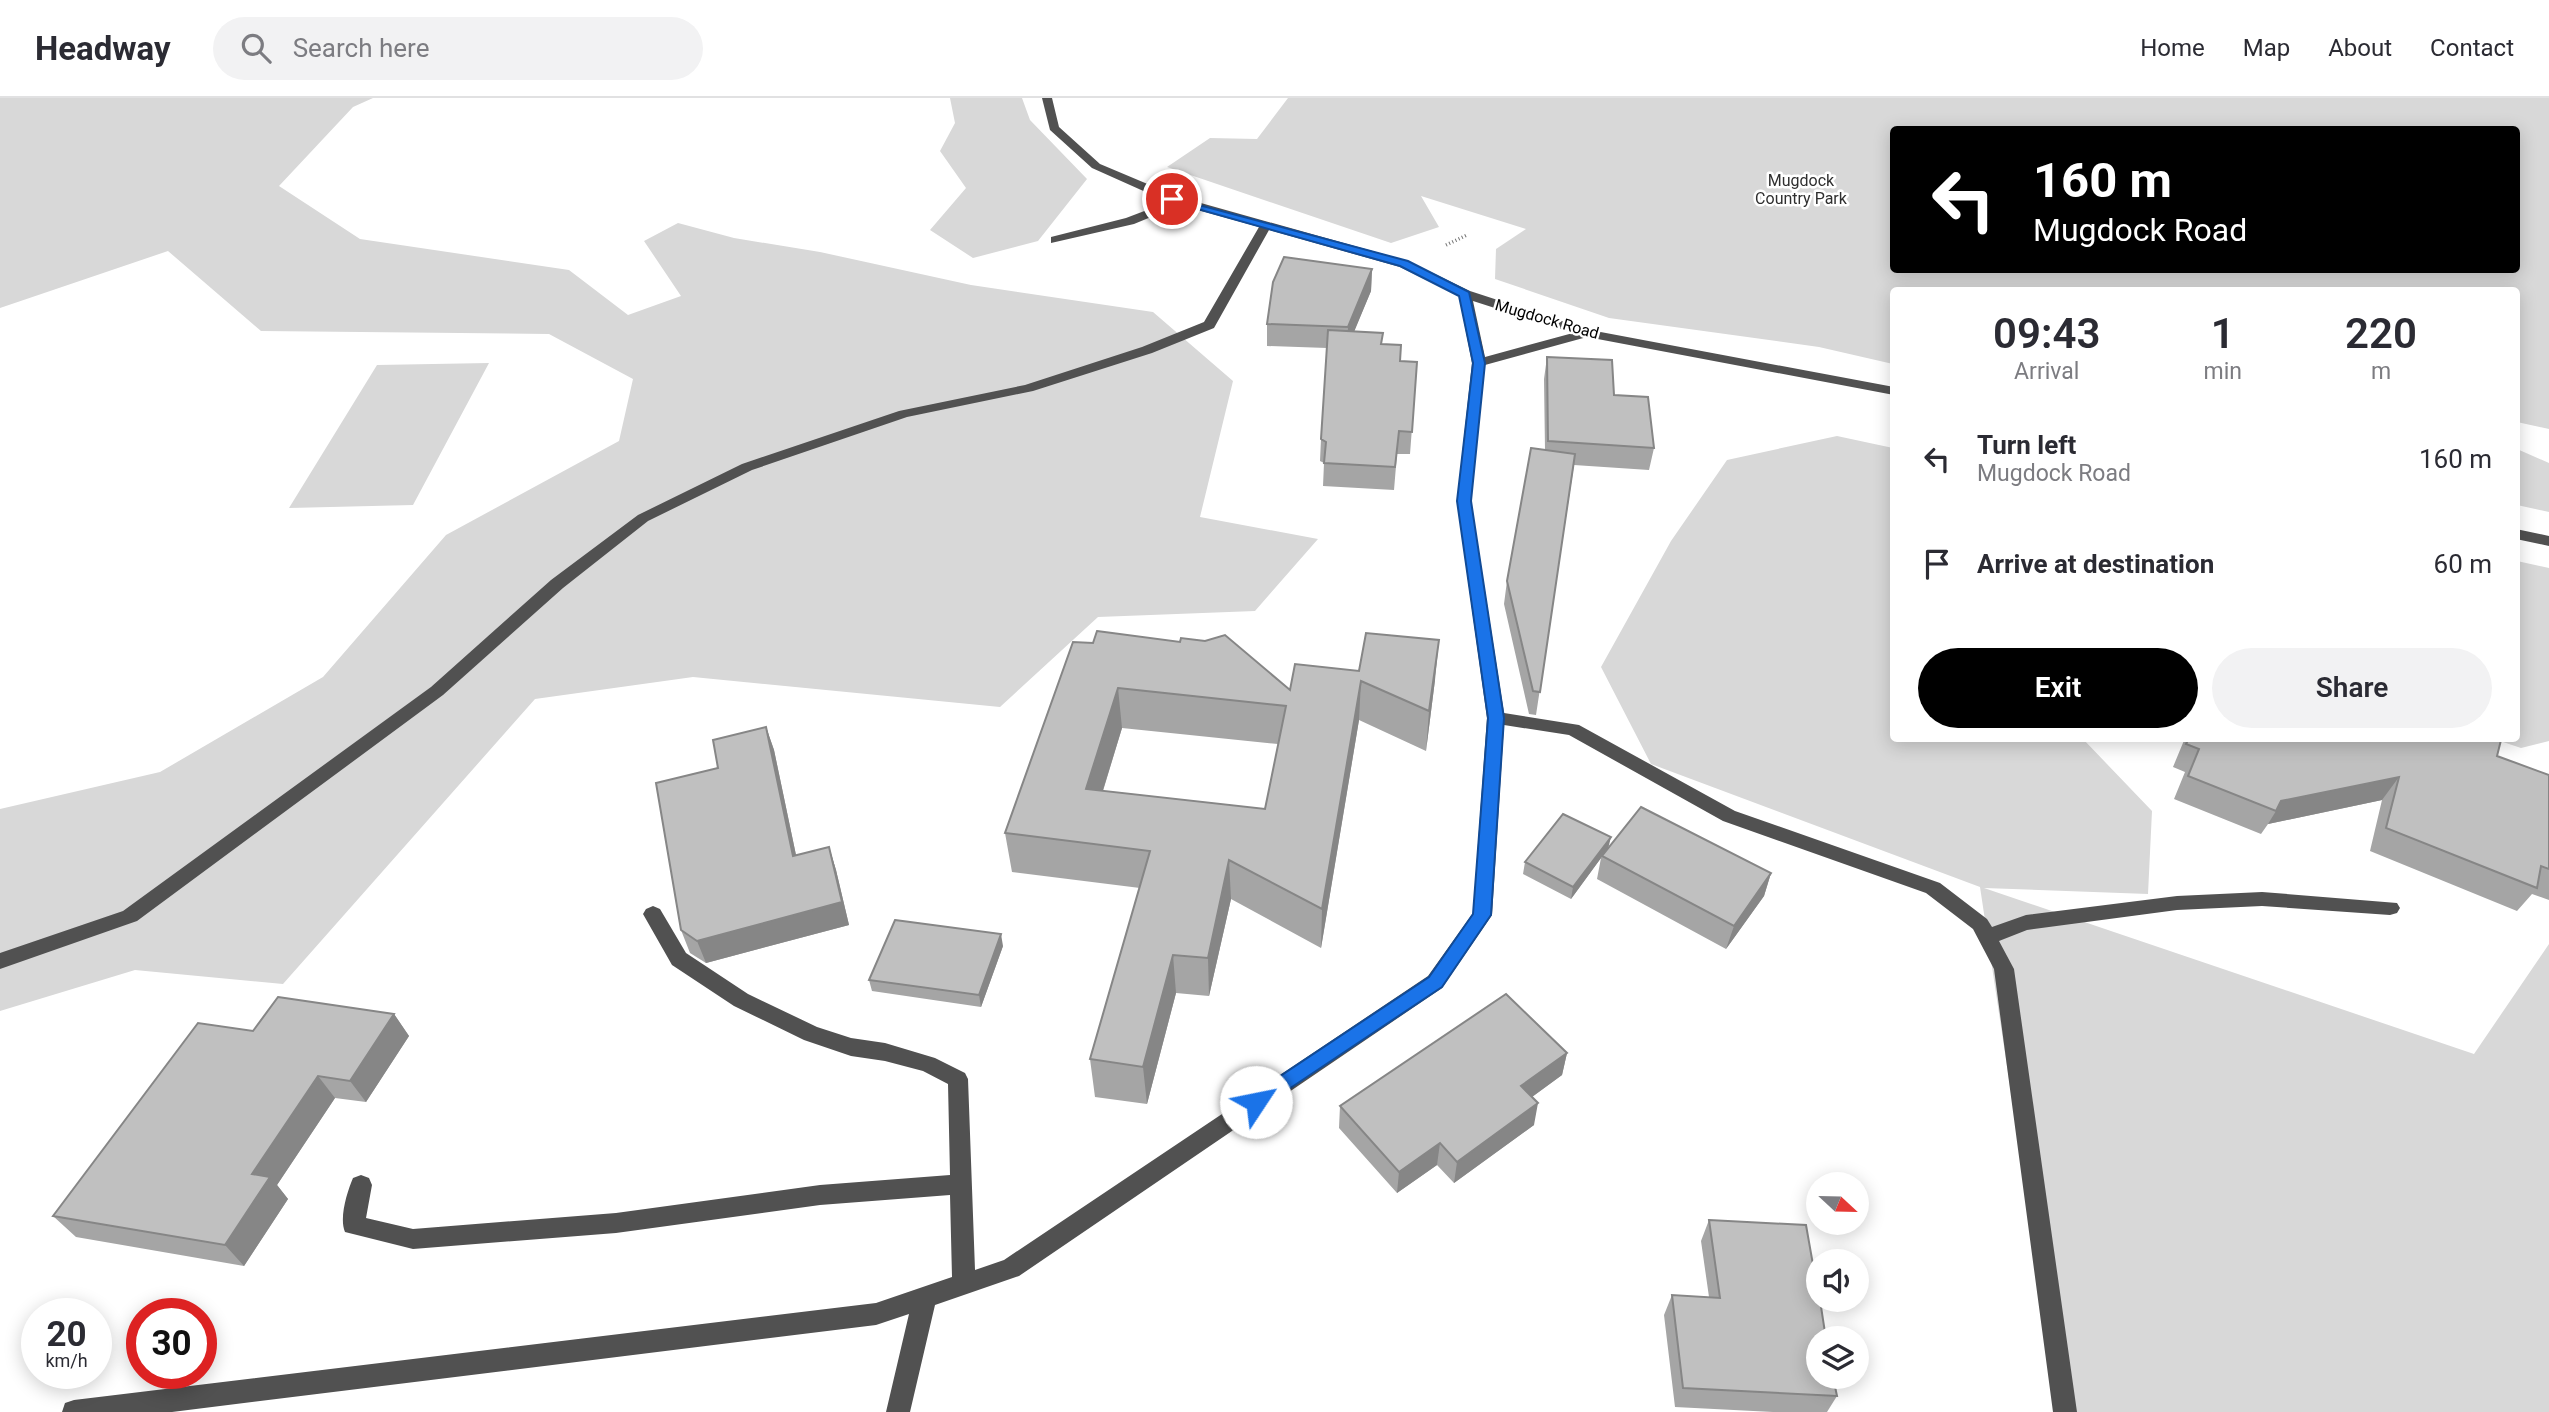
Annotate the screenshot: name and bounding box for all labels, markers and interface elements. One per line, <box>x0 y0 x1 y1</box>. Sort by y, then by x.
search box <box>213 17 703 80</box>
text: Headway <box>35 29 171 68</box>
icon: search <box>237 29 275 67</box>
text: Search here <box>293 33 429 63</box>
text: Home <box>2140 34 2205 62</box>
text: Map <box>2243 34 2290 62</box>
text: About <box>2328 34 2392 62</box>
text: Contact <box>2430 34 2514 62</box>
text: 160 m <box>2033 152 2172 209</box>
icon: left <box>1918 154 2009 245</box>
pin <box>1142 169 1202 229</box>
park label: Mugdock Country Park <box>1755 171 1848 208</box>
icon: arrive <box>1153 180 1191 218</box>
text: Mugdock Road <box>2033 211 2247 249</box>
street label: Mugdock Road <box>1493 295 1601 343</box>
text: 09:43 <box>1993 309 2100 358</box>
text: 1 <box>2211 309 2235 358</box>
text: 220 <box>2345 309 2417 358</box>
text: Arrival <box>2014 358 2079 385</box>
text: min <box>2203 358 2242 385</box>
text: m <box>2371 358 2391 385</box>
text: Turn left <box>1977 430 2076 460</box>
icon: left <box>1918 440 1956 478</box>
text: 160 m <box>2419 444 2492 474</box>
text: Mugdock Road <box>1977 460 2131 487</box>
icon: arrive <box>1918 545 1956 583</box>
text: Arrive at destination <box>1977 549 2214 579</box>
text: 60 m <box>2434 549 2492 579</box>
button: Exit <box>1918 648 2198 728</box>
button: Share <box>2212 648 2492 728</box>
position arrow <box>1219 1065 1293 1139</box>
north arrow <box>1806 1172 1869 1236</box>
map controls <box>1806 1172 1869 1389</box>
button: sound <box>1806 1249 1869 1312</box>
speed limit sign: 30 <box>126 1298 217 1389</box>
text: 20 <box>46 1314 87 1355</box>
button: layers <box>1806 1326 1869 1389</box>
text: km/h <box>45 1350 88 1371</box>

